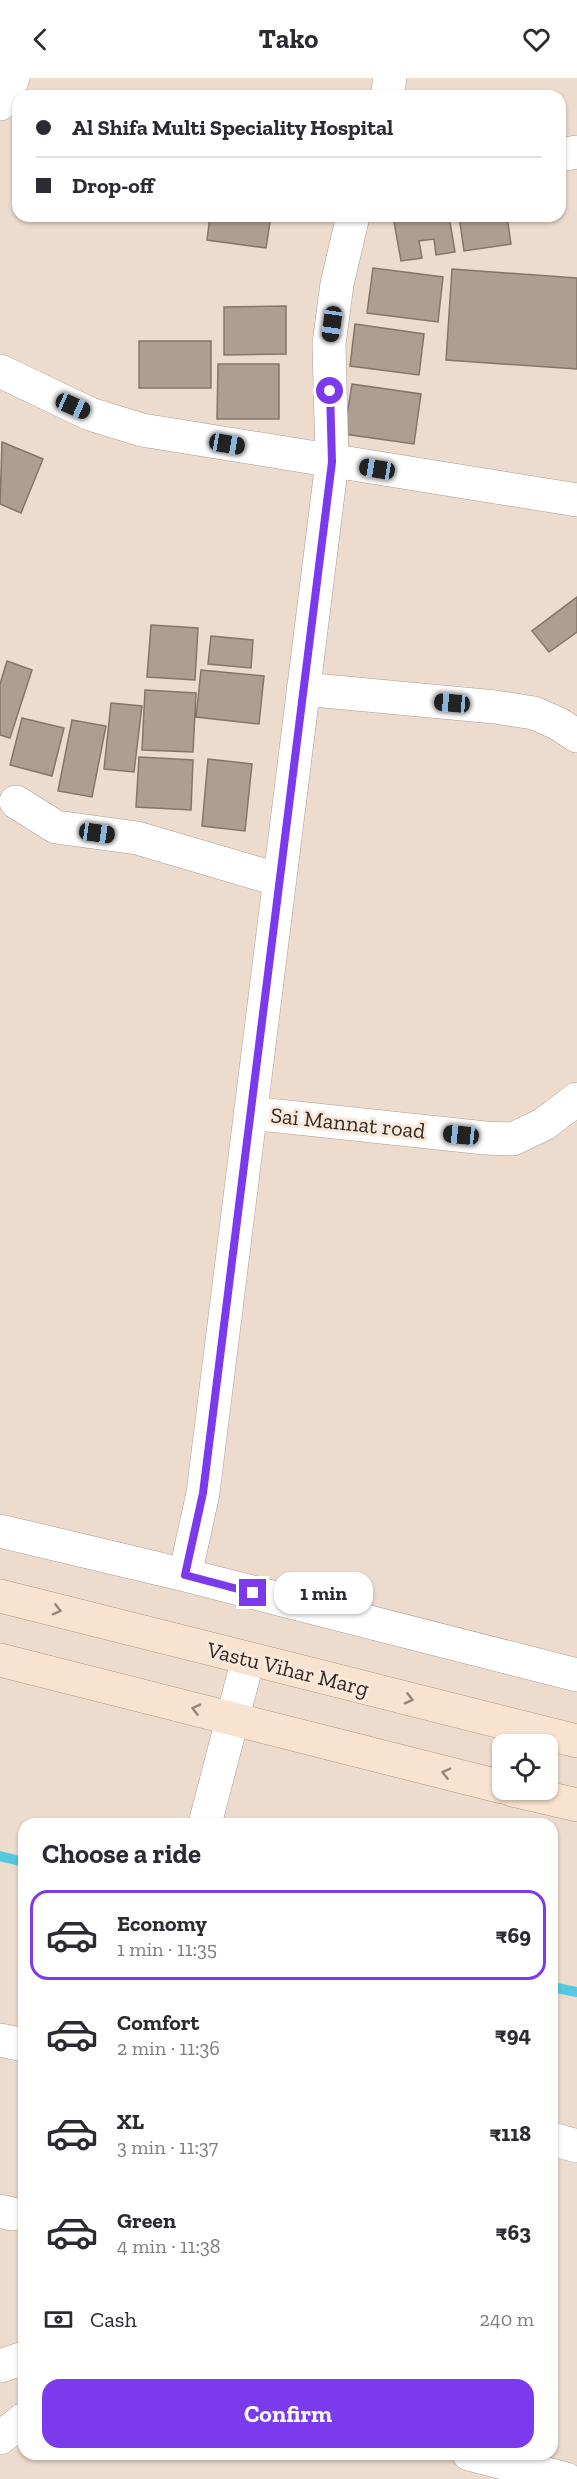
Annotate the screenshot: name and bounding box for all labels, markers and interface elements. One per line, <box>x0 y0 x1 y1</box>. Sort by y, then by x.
icon: back <box>24 23 57 56</box>
text: Tako <box>259 23 318 55</box>
icon: heart <box>520 23 553 56</box>
text: Al Shifa Multi Speciality Hospital <box>72 114 393 141</box>
text: Drop-off <box>72 172 154 199</box>
car <box>321 305 343 343</box>
route start <box>316 377 343 404</box>
car <box>53 390 93 422</box>
car <box>208 432 246 456</box>
car <box>358 457 396 481</box>
car <box>433 692 471 714</box>
car <box>78 822 116 844</box>
street label: Sai Mannat road <box>269 1101 427 1145</box>
car <box>442 1124 480 1146</box>
callout: 1 min <box>274 1572 373 1614</box>
route end <box>239 1579 266 1606</box>
text: 1 min <box>300 1581 347 1605</box>
one-way arrow <box>52 1603 62 1616</box>
street label: Vastu Vihar Marg <box>203 1636 372 1702</box>
one-way arrow <box>403 1692 413 1705</box>
one-way arrow <box>191 1704 201 1717</box>
map controls <box>492 1734 558 1800</box>
button: locate <box>492 1734 558 1800</box>
one-way arrow <box>441 1767 451 1780</box>
text: Choose a ride <box>42 1838 201 1870</box>
icon: car <box>45 1908 99 1962</box>
text: Economy <box>117 1910 207 1937</box>
text: ₹69 <box>496 1922 531 1949</box>
text: 1 min · 11:35 <box>117 1937 217 1961</box>
icon: car <box>45 2007 99 2061</box>
text: Comfort <box>117 2009 199 2036</box>
text: ₹94 <box>495 2021 531 2048</box>
text: 2 min · 11:36 <box>117 2036 220 2060</box>
icon: car <box>45 2106 99 2160</box>
text: XL <box>117 2108 144 2135</box>
text: ₹118 <box>490 2120 531 2147</box>
text: 3 min · 11:37 <box>117 2135 218 2159</box>
icon: car <box>45 2205 99 2259</box>
text: Green <box>117 2207 176 2234</box>
text: ₹63 <box>496 2219 531 2246</box>
text: 4 min · 11:38 <box>117 2234 221 2258</box>
icon: cash <box>42 2303 75 2336</box>
text: Cash <box>90 2306 137 2333</box>
text: 240 m <box>480 2307 534 2331</box>
button: Confirm <box>42 2379 534 2448</box>

